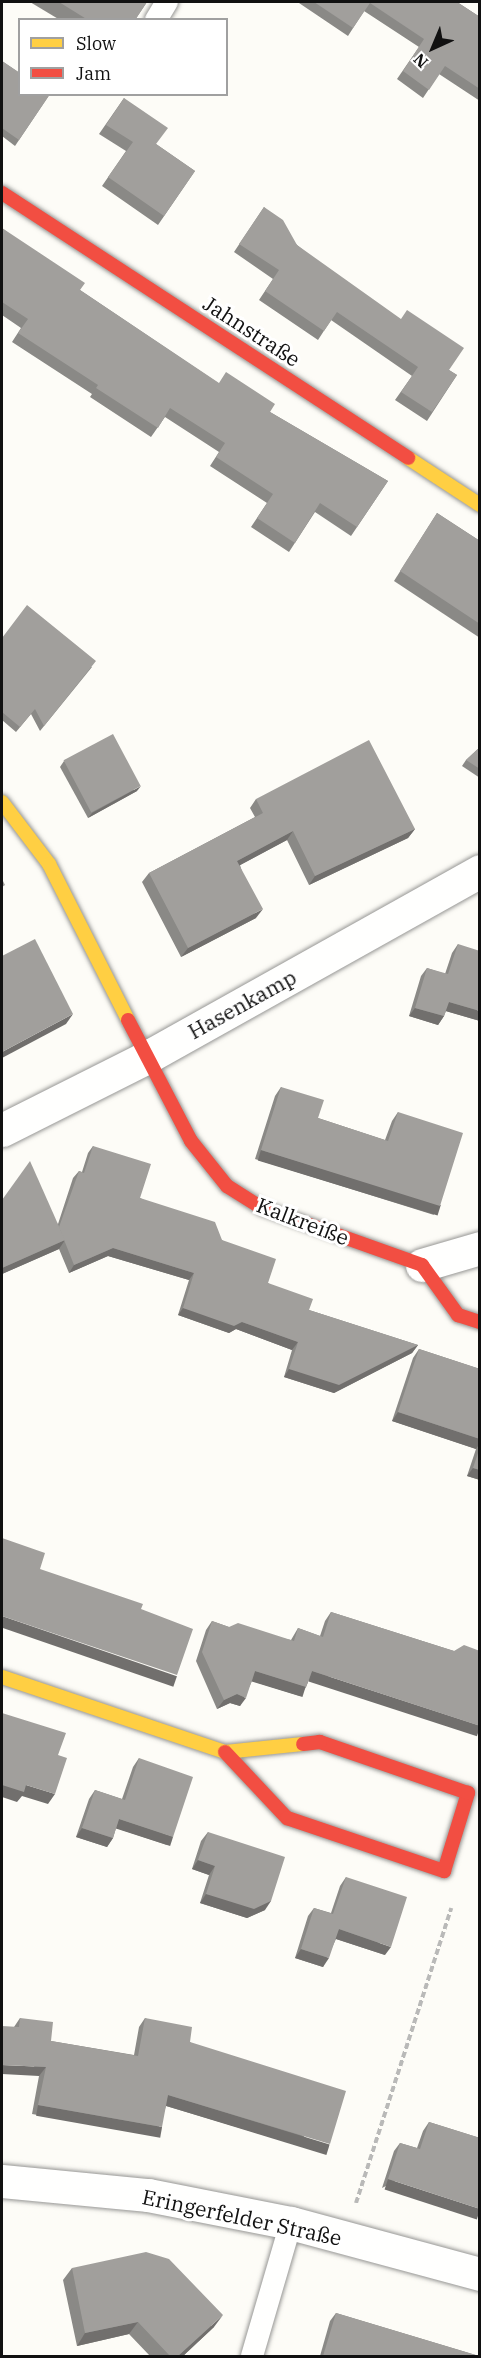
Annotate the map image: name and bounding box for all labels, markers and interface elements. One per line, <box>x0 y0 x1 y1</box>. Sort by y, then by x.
legend <box>18 18 228 96</box>
north arrow <box>403 18 463 78</box>
text: Slow <box>76 32 116 55</box>
text: N <box>409 49 432 73</box>
text: Jam <box>76 62 111 85</box>
street label: Jahnstraße <box>199 290 305 372</box>
street label: Hasenkamp <box>184 964 300 1044</box>
street label: Kalkreiße <box>253 1192 353 1250</box>
street label: Eringerfelder Straße <box>140 2184 344 2250</box>

